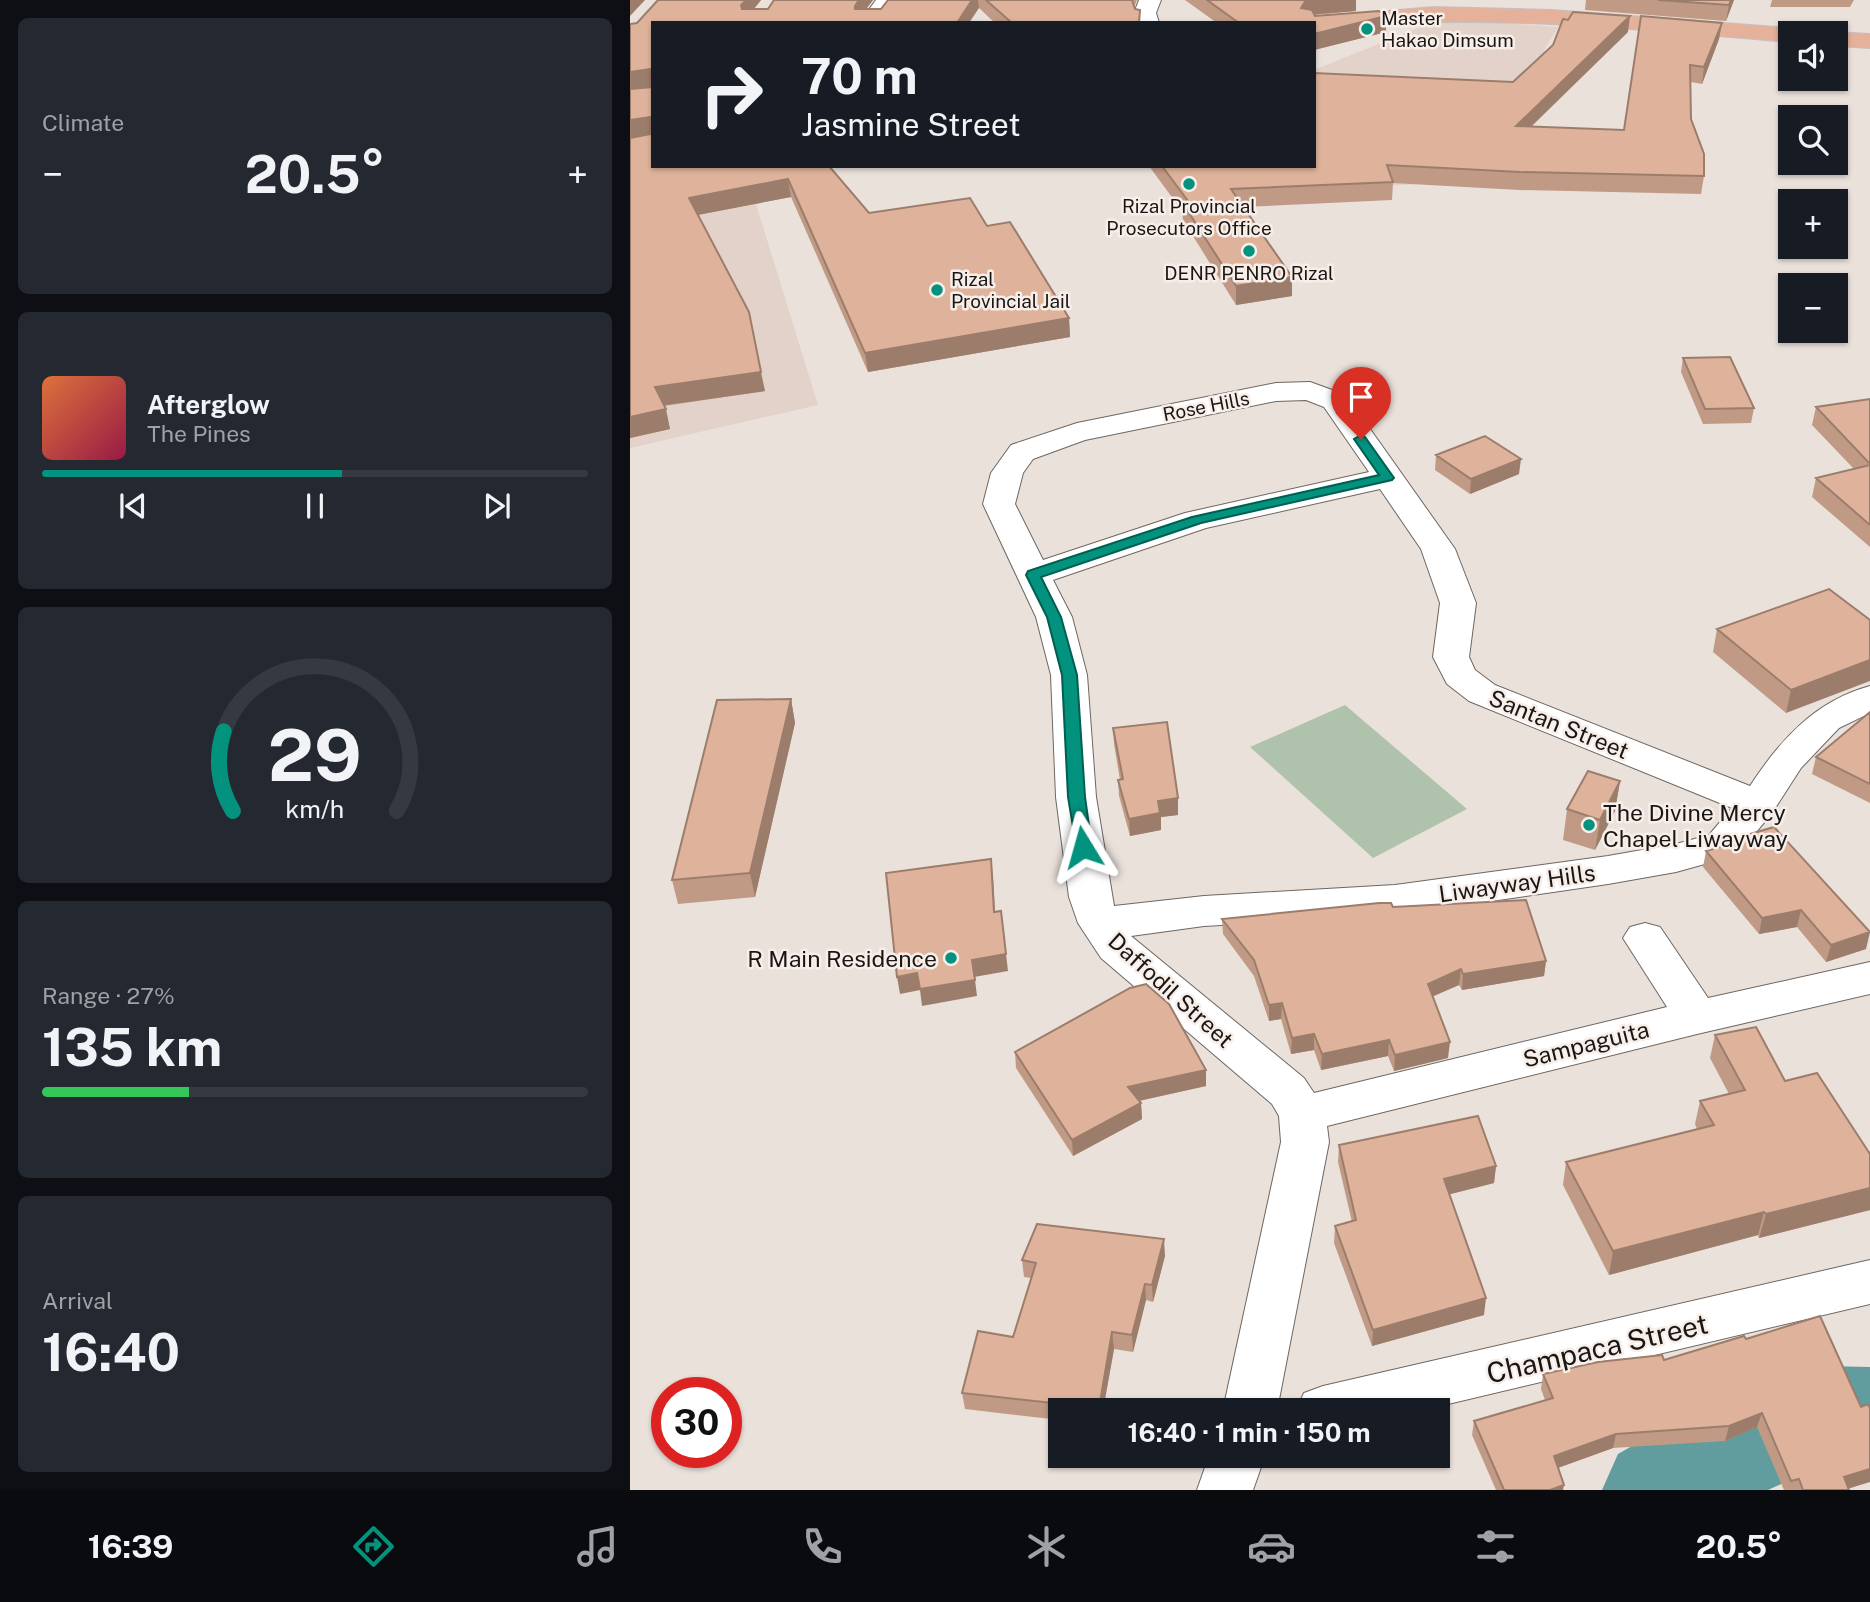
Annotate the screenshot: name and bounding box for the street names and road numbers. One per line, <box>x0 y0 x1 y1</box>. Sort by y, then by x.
street label: Rose Hills <box>1161 387 1251 425</box>
street label: Santan Street <box>1485 684 1633 764</box>
street label: Liwayway Hills <box>1437 859 1597 907</box>
street label: Daffodil Street <box>1103 927 1239 1053</box>
street label: Sampaguita <box>1520 1015 1652 1073</box>
street label: Champaca Street <box>1483 1306 1711 1390</box>

